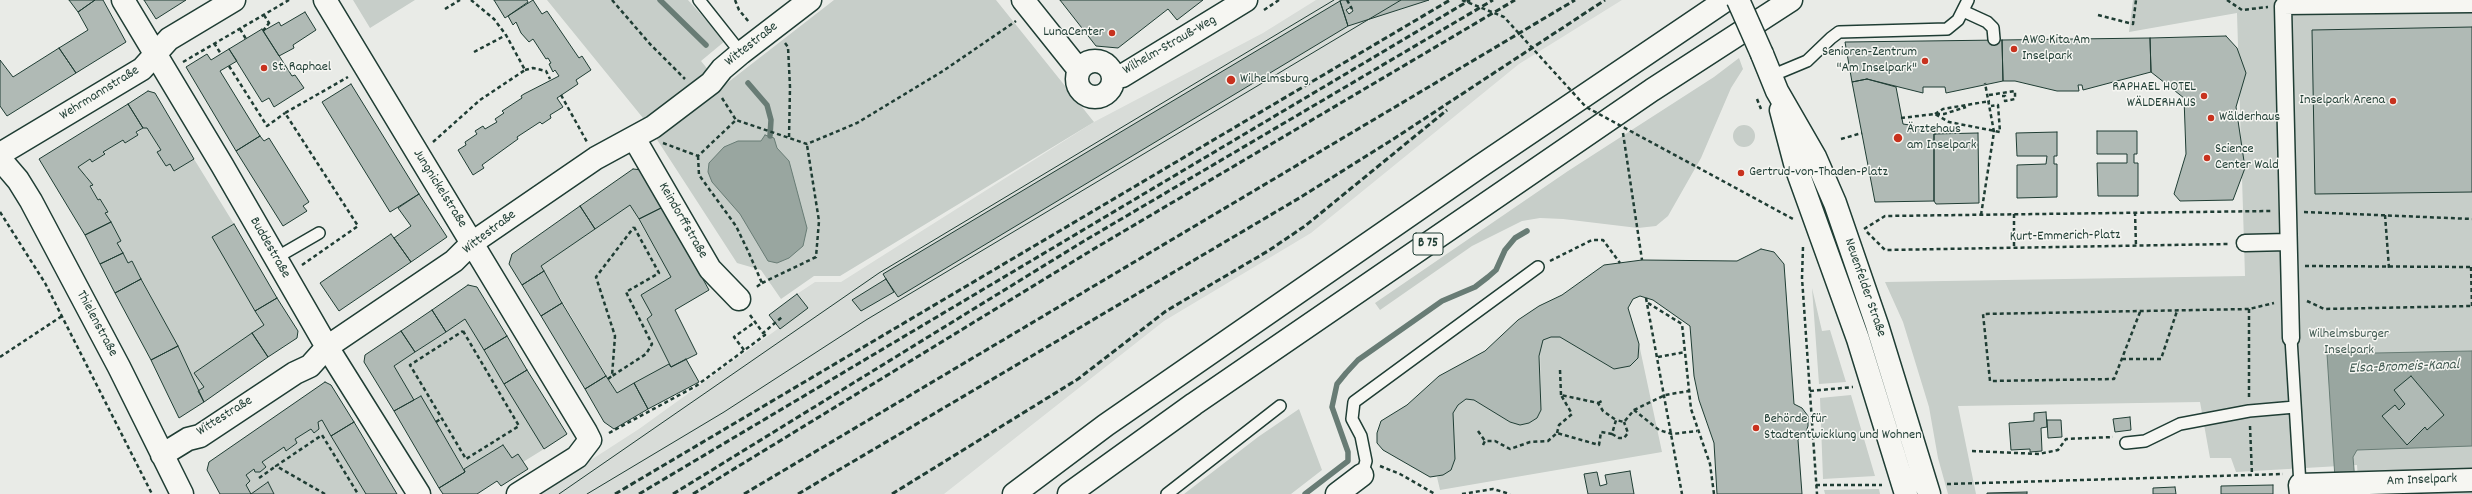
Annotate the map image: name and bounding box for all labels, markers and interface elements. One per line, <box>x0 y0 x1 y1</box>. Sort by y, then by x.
street label: Wilhelm-Strauß-Weg <box>1120 12 1220 80</box>
street label: Wittestraße <box>722 19 782 71</box>
place label: LunaCenter <box>1043 25 1104 41</box>
marker: LunaCenter <box>1107 28 1117 38</box>
place label: AWO Kita Am Inselpark <box>2022 33 2090 66</box>
marker: AWO Kita Am Inselpark <box>2009 44 2019 54</box>
place label: Senioren-Zentrum "Am Inselpark" <box>1822 45 1917 78</box>
marker: Senioren-Zentrum "Am Inselpark" <box>1920 56 1930 66</box>
place label: St. Raphael <box>272 60 331 76</box>
street label: Wehrmannstraße <box>57 63 143 125</box>
marker: St. Raphael <box>259 63 269 73</box>
place label: Wilhelmsburg <box>1240 72 1309 88</box>
marker: Wilhelmsburg <box>1225 74 1237 86</box>
place label: RAPHAEL HOTEL WÄLDERHAUS <box>2112 80 2196 112</box>
marker: RAPHAEL HOTEL WÄLDERHAUS <box>2199 91 2209 101</box>
place label: Inselpark Arena <box>2300 93 2385 109</box>
marker: Inselpark Arena <box>2388 96 2398 106</box>
place label: Wälderhaus <box>2219 110 2280 126</box>
marker: Wälderhaus <box>2206 113 2216 123</box>
place label: Ärztehaus am Inselpark <box>1907 122 1977 154</box>
marker: Ärztehaus am Inselpark <box>1892 132 1904 144</box>
place label: Science Center Wald <box>2215 142 2279 174</box>
street label: Jungnickelstraße <box>408 147 470 231</box>
marker: Science Center Wald <box>2202 153 2212 163</box>
place label: Gertrud-von-Thaden-Platz <box>1749 165 1888 181</box>
marker: Gertrud-von-Thaden-Platz <box>1736 168 1746 178</box>
street label: Keindorffstraße <box>654 180 710 262</box>
street label: Wittestraße <box>460 207 520 259</box>
street label: Buddestraße <box>245 215 293 281</box>
street label: Kurt-Emmerich-Platz <box>2009 228 2121 246</box>
road number: B 75 <box>1413 233 1443 255</box>
street label: Neuenfelder Straße <box>1839 236 1889 340</box>
street label: Thielenstraße <box>72 288 120 360</box>
park label: Wilhelmsburger Inselpark <box>2309 327 2389 360</box>
water label: Elsa-Bromeis-Kanal <box>2348 357 2460 379</box>
street label: Wittestraße <box>194 393 256 441</box>
place label: Behörde für Stadtentwicklung und Wohnen <box>1764 412 1922 444</box>
marker: Behörde für Stadtentwicklung und Wohnen <box>1751 423 1761 433</box>
street label: Am Inselpark <box>2386 471 2458 491</box>

